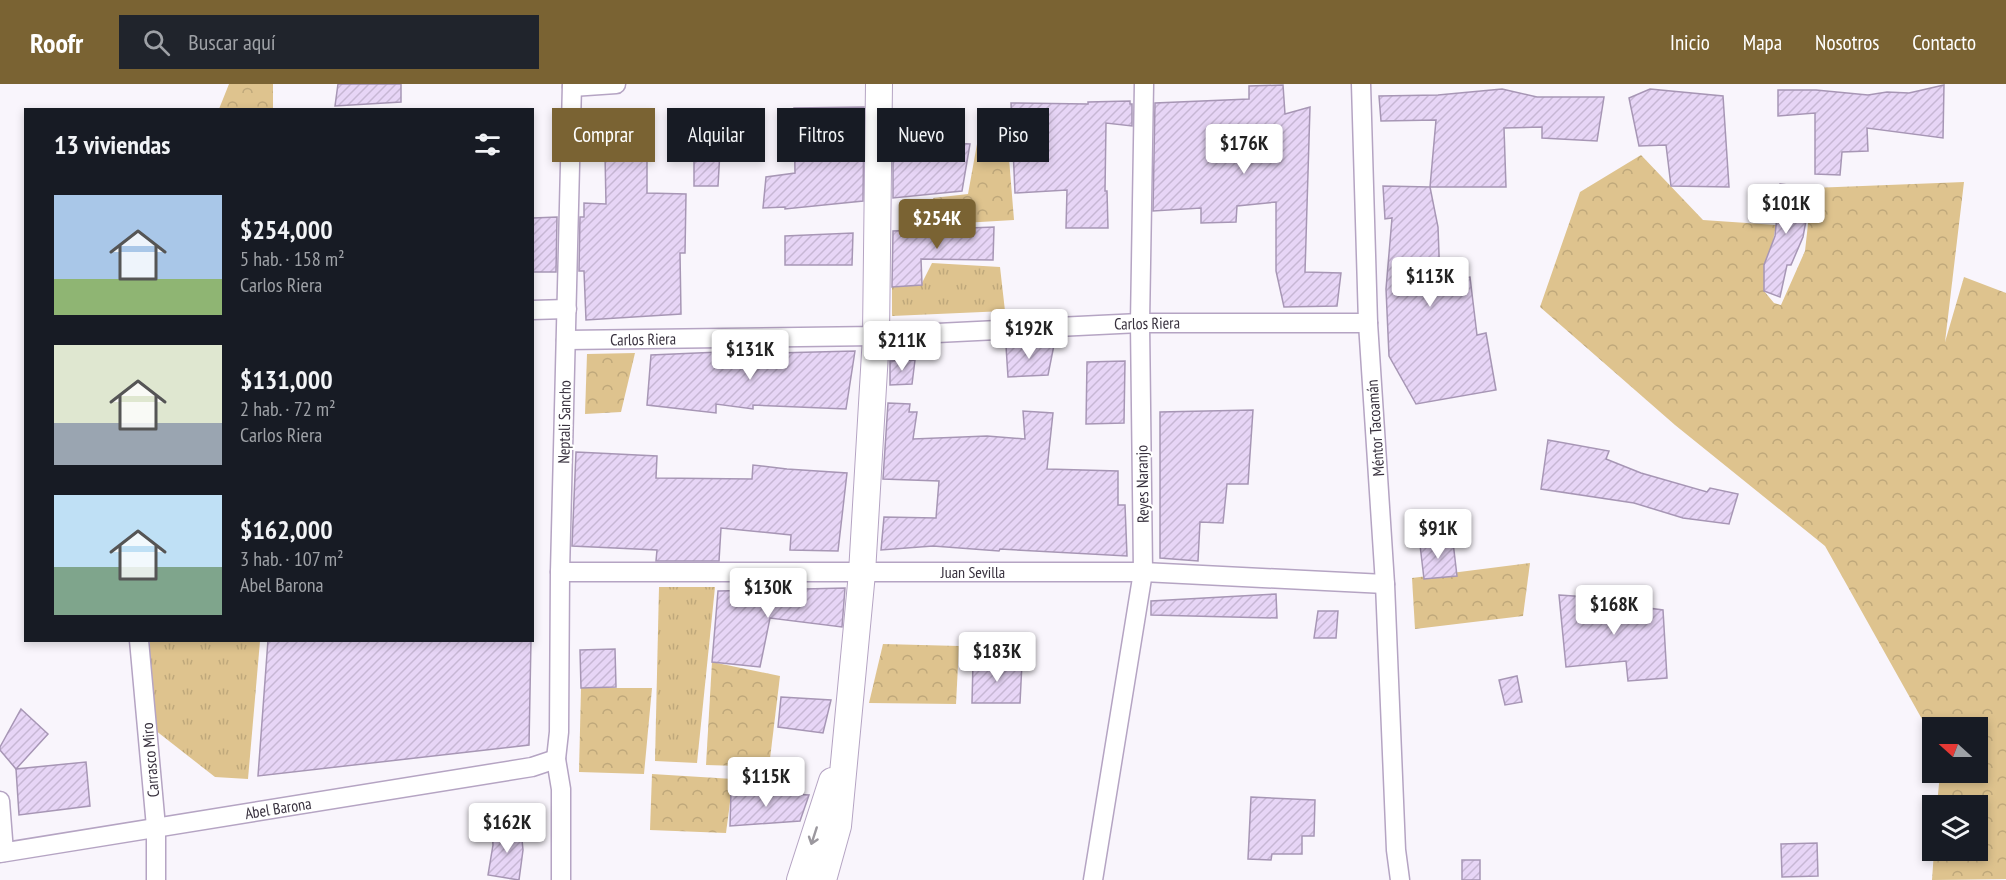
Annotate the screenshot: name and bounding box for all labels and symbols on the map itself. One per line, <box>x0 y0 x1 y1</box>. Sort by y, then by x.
pin: $176K <box>1202 124 1286 175</box>
pin: $101K <box>1744 184 1828 235</box>
pin: $254K <box>895 199 979 250</box>
pin: $113K <box>1388 257 1472 308</box>
pin: $192K <box>987 309 1071 360</box>
street label: Carlos Riera <box>1114 312 1180 334</box>
pin: $211K <box>860 321 944 372</box>
street label: Carlos Riera <box>610 328 676 350</box>
pin: $131K <box>708 330 792 381</box>
street label: Méntor Tacoamán <box>1362 379 1388 477</box>
street label: Neptali Sancho <box>553 380 575 464</box>
street label: Reyes Naranjo <box>1131 445 1153 523</box>
pin: $91K <box>1402 509 1474 560</box>
street label: Juan Sevilla <box>940 562 1005 582</box>
pin: $130K <box>726 568 810 619</box>
pin: $168K <box>1572 585 1656 636</box>
pin: $183K <box>955 632 1039 683</box>
north arrow <box>1922 717 1988 783</box>
street label: Carrasco Miro <box>137 722 163 798</box>
pin: $115K <box>724 757 808 808</box>
street label: Abel Barona <box>243 793 313 823</box>
pin: $162K <box>465 803 549 854</box>
one-way arrow <box>808 826 819 845</box>

